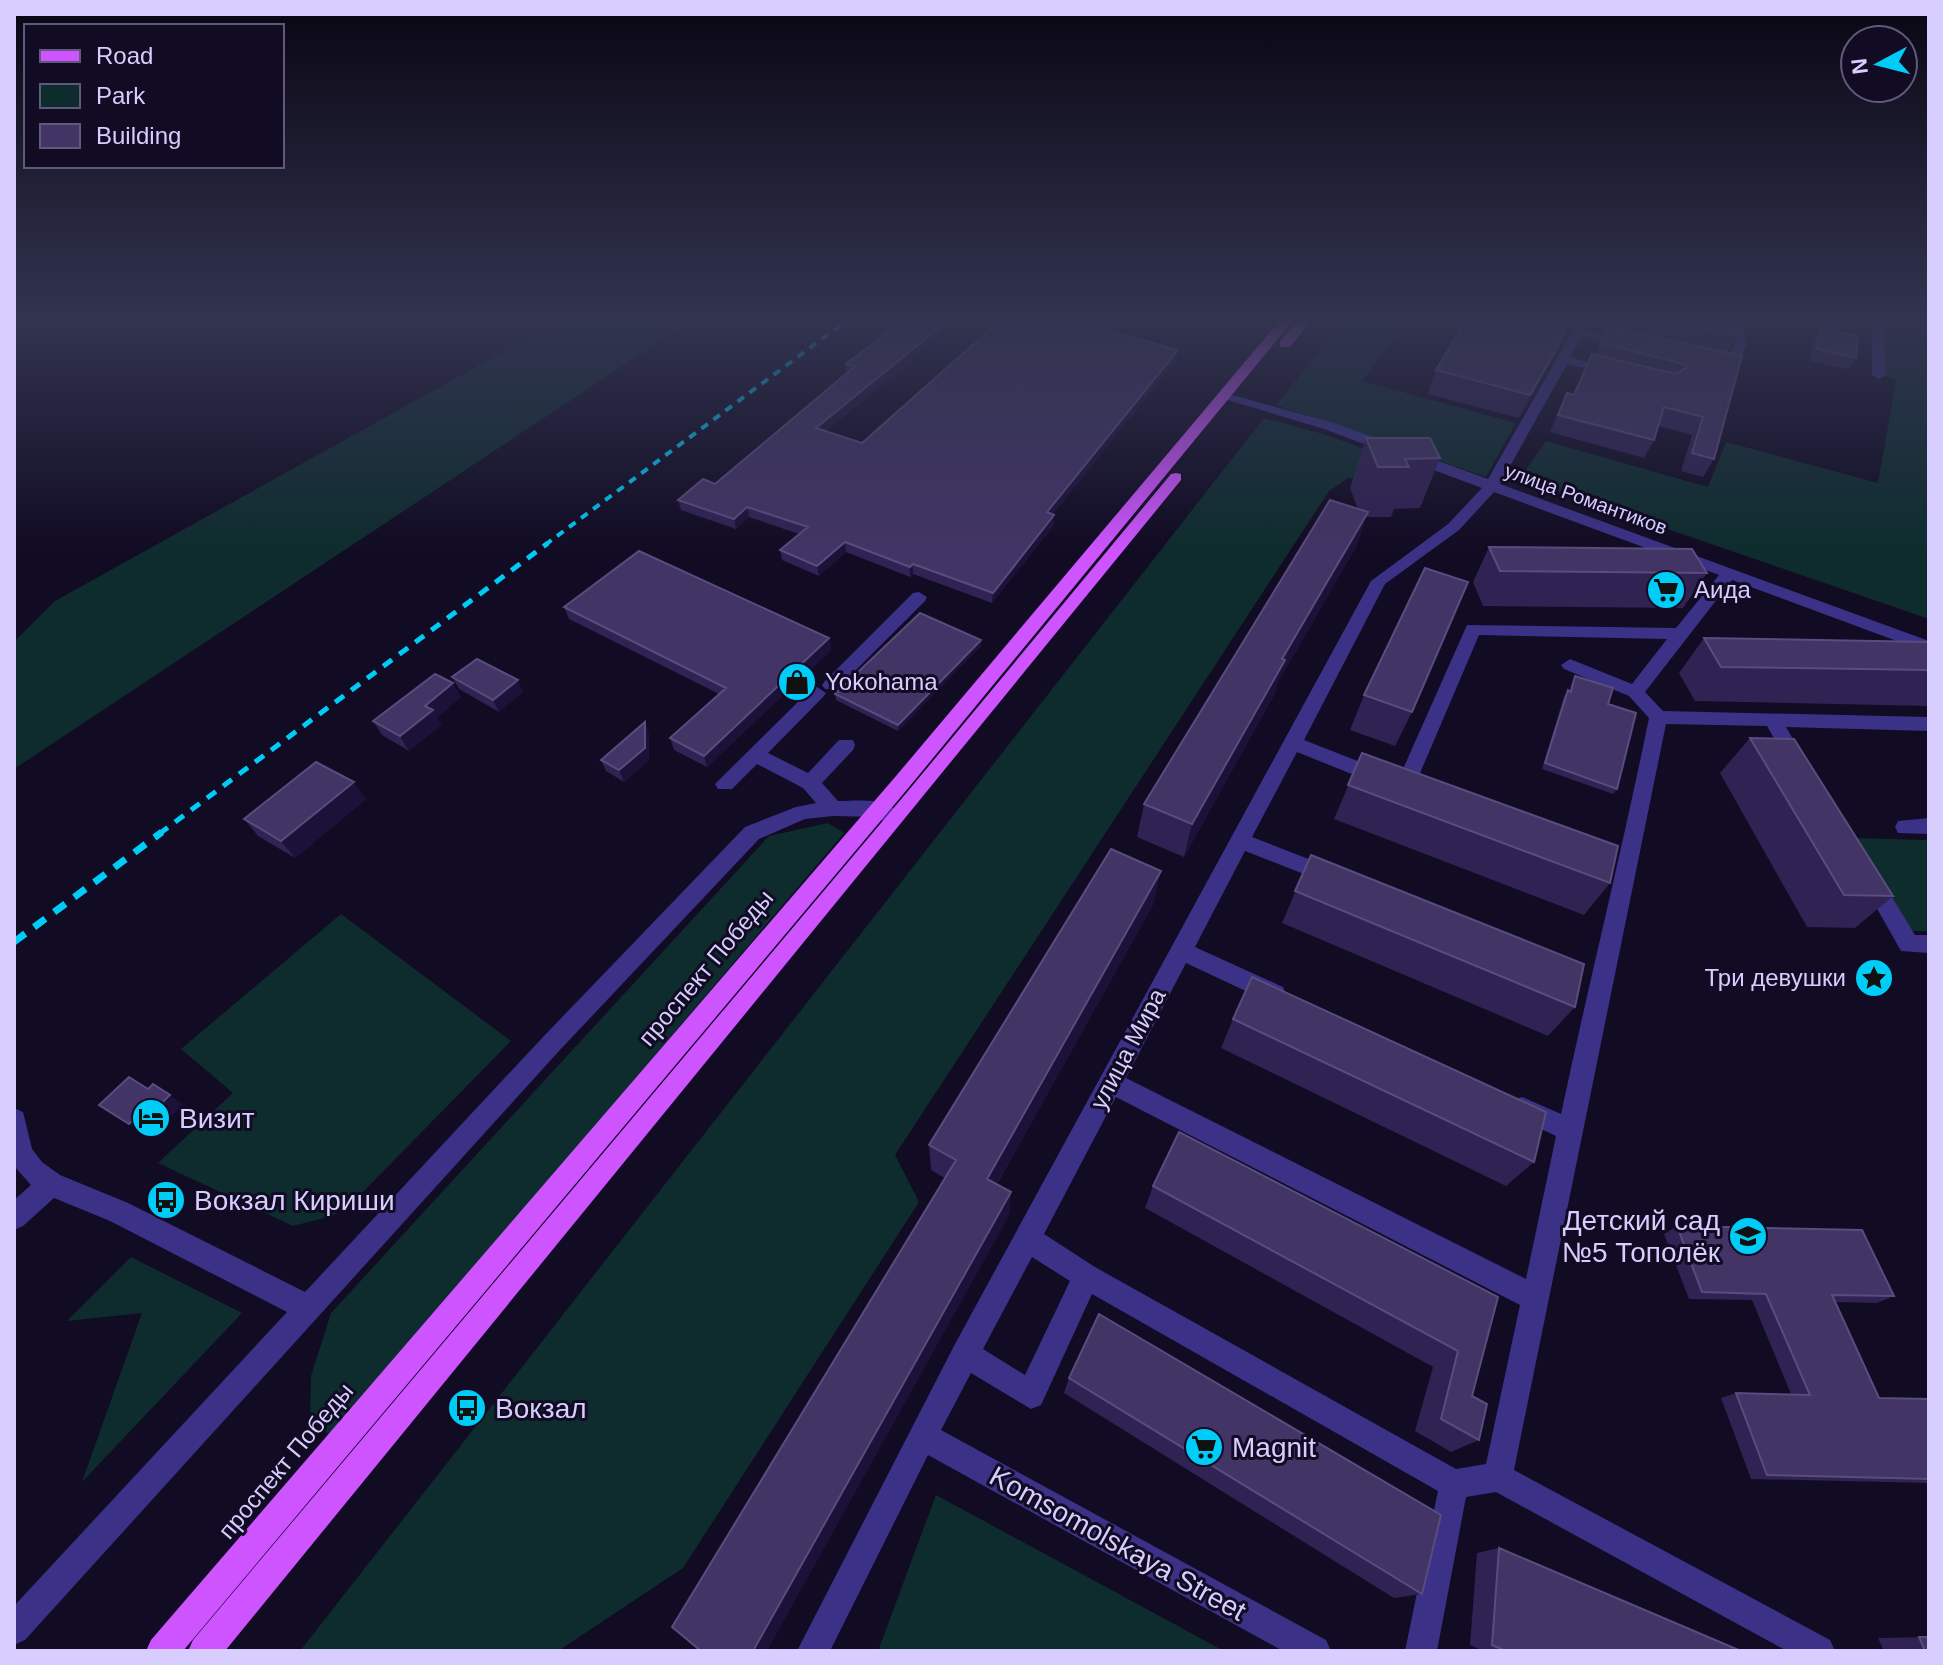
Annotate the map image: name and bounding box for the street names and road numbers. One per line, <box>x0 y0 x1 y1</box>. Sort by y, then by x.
street label: улица Романтиков <box>1502 459 1670 539</box>
street label: проспект Победы <box>633 884 779 1051</box>
street label: улица Мира <box>1084 983 1171 1114</box>
street label: проспект Победы <box>213 1377 359 1544</box>
street label: Komsomolskaya Street <box>984 1460 1251 1627</box>

